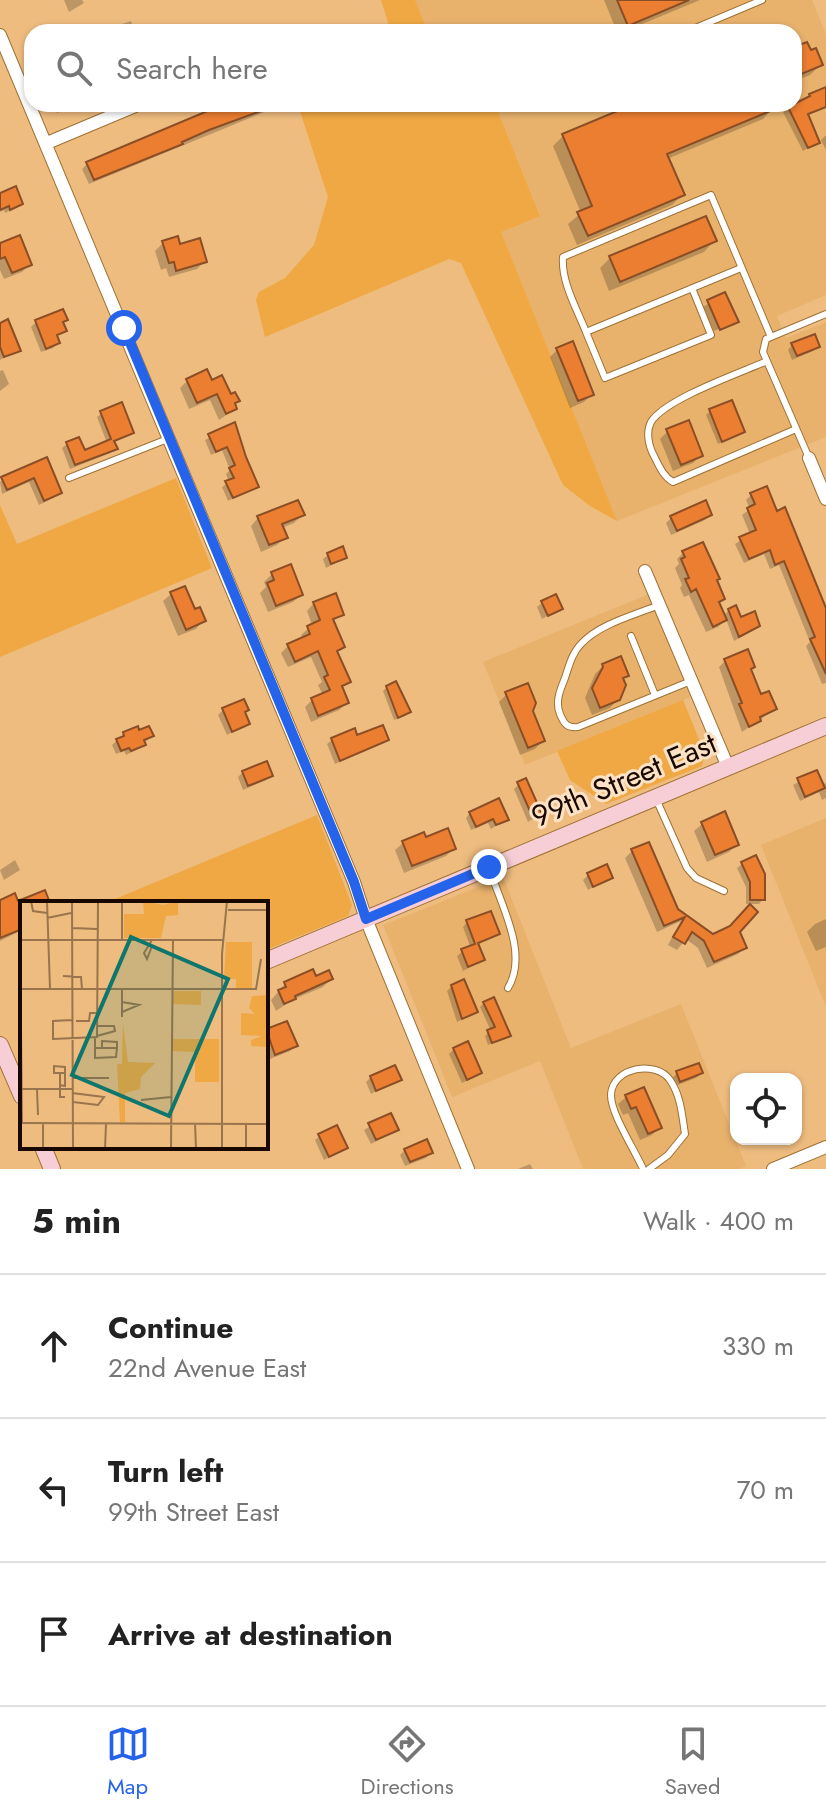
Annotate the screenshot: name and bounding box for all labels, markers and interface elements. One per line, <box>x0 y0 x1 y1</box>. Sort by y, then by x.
search box <box>24 24 802 112</box>
icon: search <box>52 46 96 90</box>
text: Search here <box>116 47 268 90</box>
route start <box>106 310 142 346</box>
street label: 99th Street East <box>525 721 724 838</box>
route end <box>471 849 507 885</box>
inset map <box>20 901 268 1149</box>
map controls <box>730 1073 802 1145</box>
button: locate <box>730 1073 802 1145</box>
text: 5 min <box>32 1197 121 1246</box>
text: Walk · 400 m <box>643 1202 794 1240</box>
text: Continue <box>108 1306 234 1349</box>
icon: ahead <box>32 1324 76 1368</box>
text: 330 m <box>722 1327 794 1365</box>
text: 22nd Avenue East <box>108 1349 306 1387</box>
text: Turn left <box>108 1450 223 1493</box>
icon: left <box>32 1468 76 1512</box>
text: 70 m <box>737 1471 794 1509</box>
text: 99th Street East <box>108 1493 279 1531</box>
icon: arrive <box>32 1612 76 1656</box>
text: Arrive at destination <box>108 1613 393 1656</box>
tab: Map <box>106 1722 150 1802</box>
tab: Directions <box>361 1722 454 1802</box>
tab: Saved <box>665 1722 720 1802</box>

